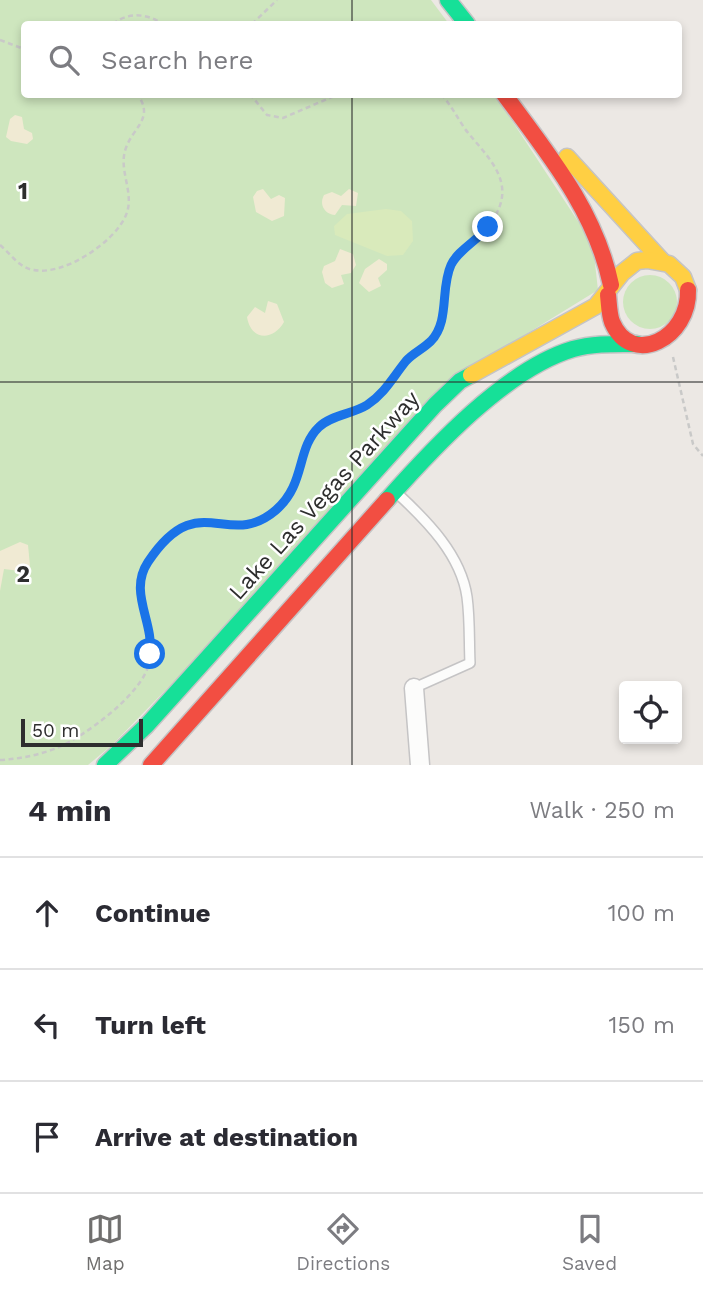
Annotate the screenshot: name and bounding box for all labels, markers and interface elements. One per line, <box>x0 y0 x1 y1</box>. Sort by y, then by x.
search box <box>21 21 682 98</box>
icon: search <box>45 41 83 79</box>
text: Search here <box>101 45 253 75</box>
text: 1 <box>18 178 28 205</box>
route end <box>472 211 503 242</box>
street label: Lake Las Vegas Parkway <box>224 385 425 605</box>
text: 2 <box>16 561 30 588</box>
route start <box>134 638 165 669</box>
map controls <box>619 681 682 744</box>
button: locate <box>619 681 682 744</box>
scale bar <box>21 716 144 748</box>
text: 50 m <box>32 719 79 742</box>
text: 4 min <box>28 793 112 828</box>
text: Walk · 250 m <box>529 797 675 824</box>
icon: ahead <box>28 894 66 932</box>
text: Continue <box>95 898 211 928</box>
text: 100 m <box>608 900 675 927</box>
icon: left <box>28 1006 66 1044</box>
text: Turn left <box>95 1010 206 1040</box>
text: 150 m <box>609 1012 675 1039</box>
icon: arrive <box>28 1118 66 1156</box>
text: Arrive at destination <box>95 1122 358 1152</box>
tab: Map <box>86 1210 125 1275</box>
tab: Directions <box>296 1210 390 1275</box>
tab: Saved <box>562 1210 617 1275</box>

